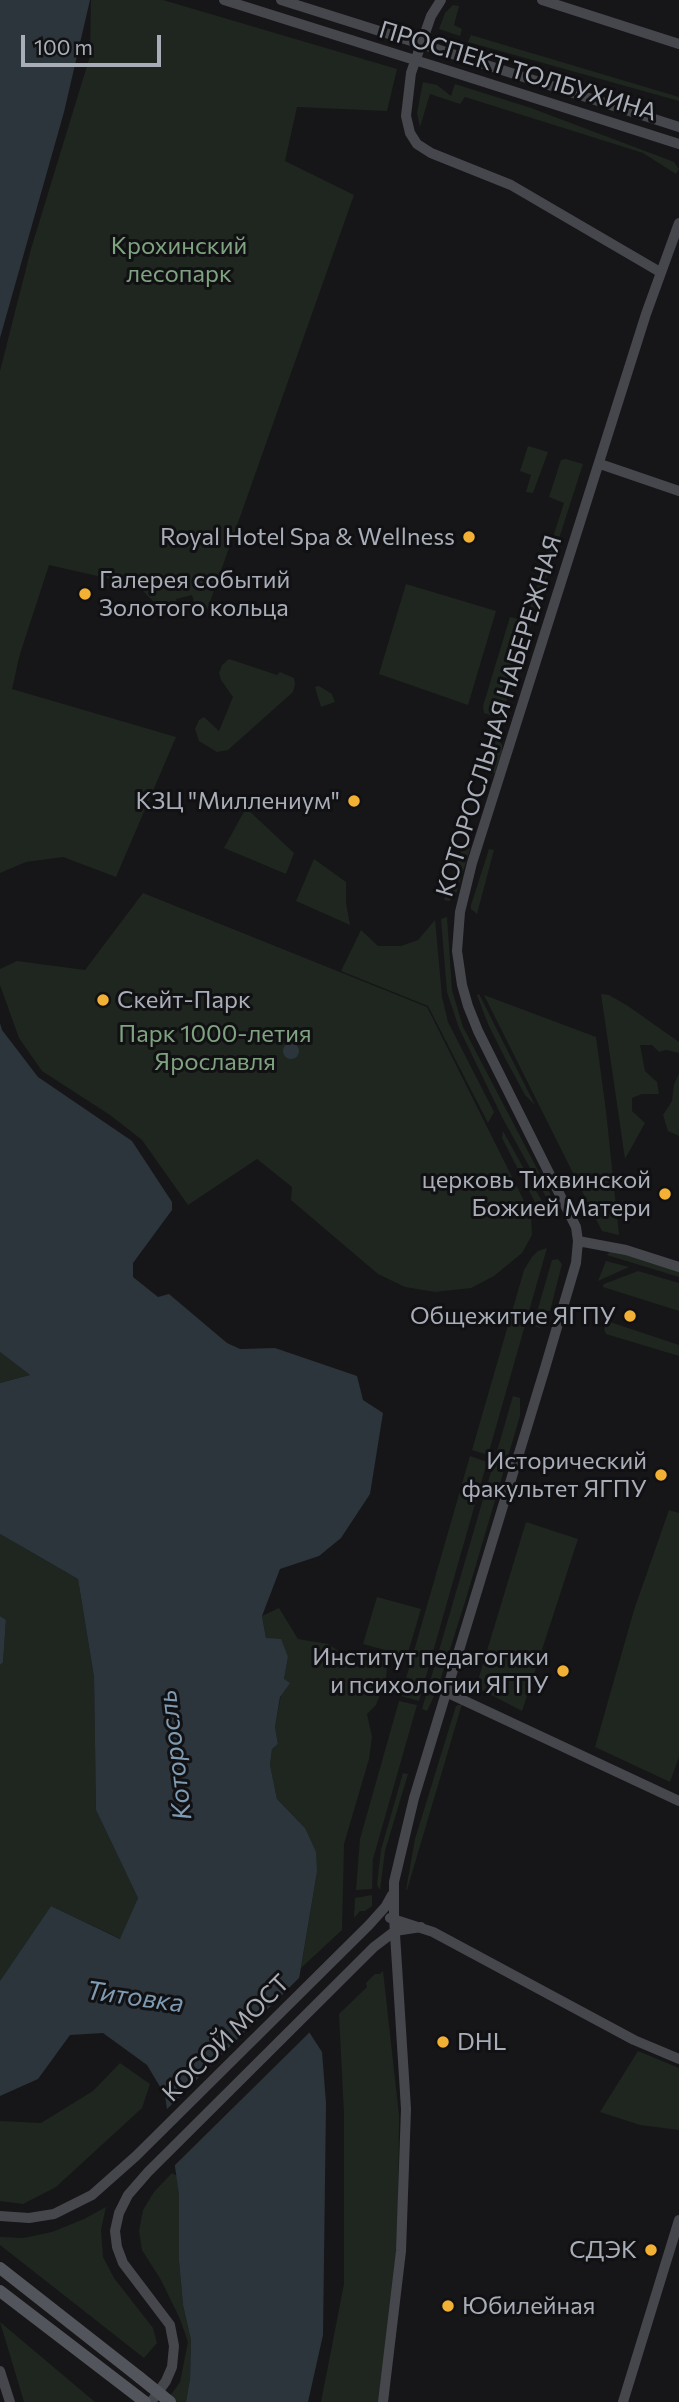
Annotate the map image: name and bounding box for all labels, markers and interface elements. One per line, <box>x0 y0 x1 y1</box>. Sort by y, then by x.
street label: ПРОСПЕКТ ТОЛБУХИНА <box>376 15 660 127</box>
scale bar <box>24 21 164 65</box>
text: 100 m <box>34 34 93 59</box>
park label: Крохинский лесопарк <box>111 232 247 288</box>
place label: Royal Hotel Spa & Wеllness <box>160 523 455 551</box>
marker: Royal Hotel Spa & Wеllness <box>461 529 477 545</box>
street label: КОТОРОСЛЬНАЯ НАБЕРЕЖНАЯ <box>430 532 568 900</box>
place label: Галерея событий Золотого кольца <box>99 566 290 622</box>
marker: Галерея событий Золотого кольца <box>77 586 93 602</box>
place label: КЗЦ "Миллениум" <box>135 787 340 815</box>
marker: КЗЦ "Миллениум" <box>346 793 362 809</box>
place label: Скейт-Парк <box>117 986 251 1014</box>
marker: Скейт-Парк <box>95 992 111 1008</box>
park label: Парк 1000-летия Ярославля <box>118 1020 312 1076</box>
place label: церковь Тихвинской Божией Матери <box>422 1166 651 1222</box>
marker: церковь Тихвинской Божией Матери <box>657 1186 673 1202</box>
place label: Общежитие ЯГПУ <box>410 1302 616 1330</box>
marker: Общежитие ЯГПУ <box>622 1308 638 1324</box>
place label: Исторический факультет ЯГПУ <box>462 1447 647 1503</box>
marker: Исторический факультет ЯГПУ <box>653 1467 669 1483</box>
place label: Институт педагогики и психологии ЯГПУ <box>312 1643 549 1699</box>
marker: Институт педагогики и психологии ЯГПУ <box>555 1663 571 1679</box>
water label: Которосль <box>152 1688 198 1822</box>
street label: КОСОЙ МОСТ <box>157 1969 295 2107</box>
water label: Титовка <box>84 1975 186 2019</box>
place label: DHL <box>457 2028 506 2056</box>
marker: DHL <box>435 2034 451 2050</box>
place label: СДЭК <box>569 2236 637 2264</box>
marker: СДЭК <box>643 2242 659 2258</box>
place label: Юбилейная <box>462 2292 595 2320</box>
marker: Юбилейная <box>440 2298 456 2314</box>

